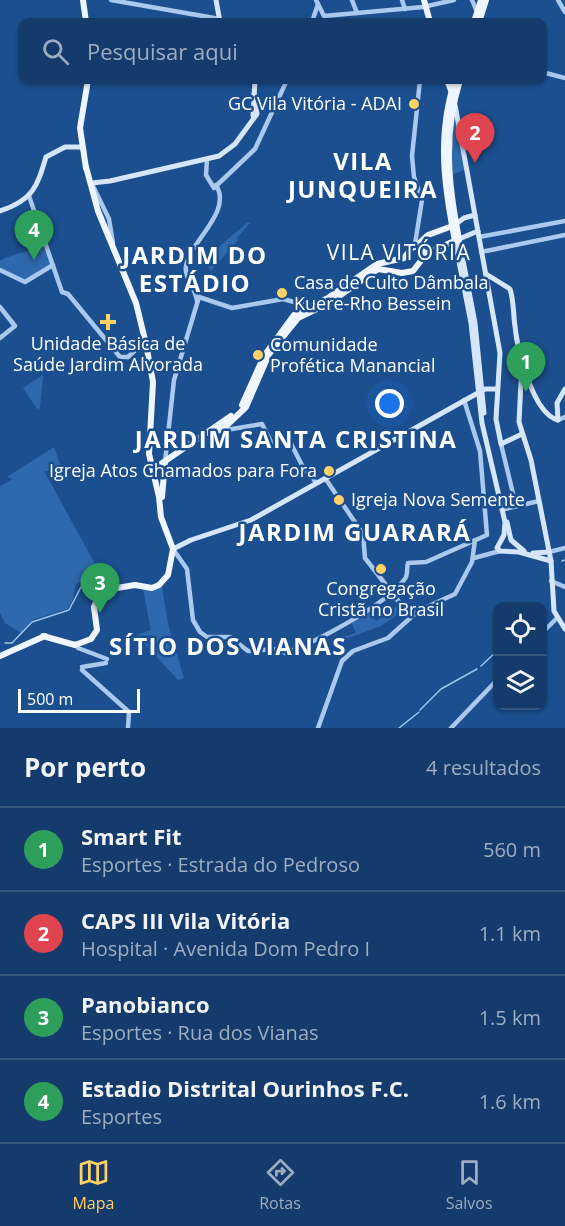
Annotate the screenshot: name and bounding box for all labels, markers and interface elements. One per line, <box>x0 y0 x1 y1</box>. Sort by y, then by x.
search box <box>18 18 547 84</box>
icon: search <box>39 35 72 68</box>
text: Pesquisar aqui <box>87 36 238 66</box>
place label: GC Vila Vitória - ADAI <box>228 91 402 115</box>
marker: GC Vila Vitória - ADAI <box>407 97 421 111</box>
pin: 2 <box>456 114 494 163</box>
district label: VILA JUNQUEIRA <box>286 144 438 205</box>
pin: 4 <box>15 210 54 260</box>
district label: JARDIM DO ESTÁDIO <box>120 238 268 299</box>
district label: VILA VITÓRIA <box>327 238 471 266</box>
place label: Casa de Culto Dâmbala Kuere-Rho Bessein <box>294 270 489 315</box>
marker: Casa de Culto Dâmbala Kuere-Rho Bessein <box>275 286 289 300</box>
marker: Unidade Básica de Saúde Jardim Alvorada <box>99 313 117 331</box>
place label: Unidade Básica de Saúde Jardim Alvorada <box>13 331 203 376</box>
place label: Comunidade Profética Manancial <box>270 332 435 377</box>
pin: 1 <box>506 342 546 392</box>
marker: Comunidade Profética Manancial <box>251 348 265 362</box>
your location <box>375 389 404 418</box>
district label: JARDIM SANTA CRISTINA <box>133 422 457 455</box>
place label: Igreja Atos Chamados para Fora <box>49 458 317 482</box>
marker: Igreja Atos Chamados para Fora <box>322 464 336 478</box>
place label: Igreja Nova Semente <box>351 487 525 511</box>
marker: Igreja Nova Semente <box>332 493 346 507</box>
district label: JARDIM GUARARÁ <box>237 515 471 548</box>
marker: Congregação Cristã no Brasil <box>374 562 388 576</box>
pin: 3 <box>80 564 120 613</box>
place label: Congregação Cristã no Brasil <box>318 576 444 621</box>
map controls <box>493 602 547 710</box>
button: locate <box>493 602 547 656</box>
district label: SÍTIO DOS VIANAS <box>109 629 347 662</box>
button: layers <box>493 656 547 710</box>
scale bar <box>18 686 140 714</box>
text: 500 m <box>27 688 73 710</box>
text: Por perto <box>24 749 146 785</box>
text: 4 resultados <box>426 754 541 781</box>
text: Smart Fit <box>81 821 182 851</box>
text: 1 <box>38 836 49 863</box>
text: 560 m <box>483 836 541 863</box>
text: Esportes · Estrada do Pedroso <box>81 851 360 878</box>
text: CAPS III Vila Vitória <box>81 905 290 935</box>
text: 2 <box>38 920 49 947</box>
text: 1.1 km <box>479 920 541 947</box>
text: Hospital · Avenida Dom Pedro I <box>81 935 370 962</box>
text: Panobianco <box>81 989 210 1019</box>
text: 3 <box>38 1004 49 1031</box>
text: 1.5 km <box>479 1004 541 1031</box>
text: Esportes · Rua dos Vianas <box>81 1019 319 1046</box>
text: Estadio Distrital Ourinhos F.C. <box>81 1073 409 1103</box>
text: 4 <box>38 1088 49 1115</box>
text: 1.6 km <box>479 1088 541 1115</box>
text: Esportes <box>81 1103 162 1130</box>
tab: Mapa <box>72 1156 114 1214</box>
tab: Rotas <box>259 1156 301 1214</box>
tab: Salvos <box>446 1156 493 1214</box>

